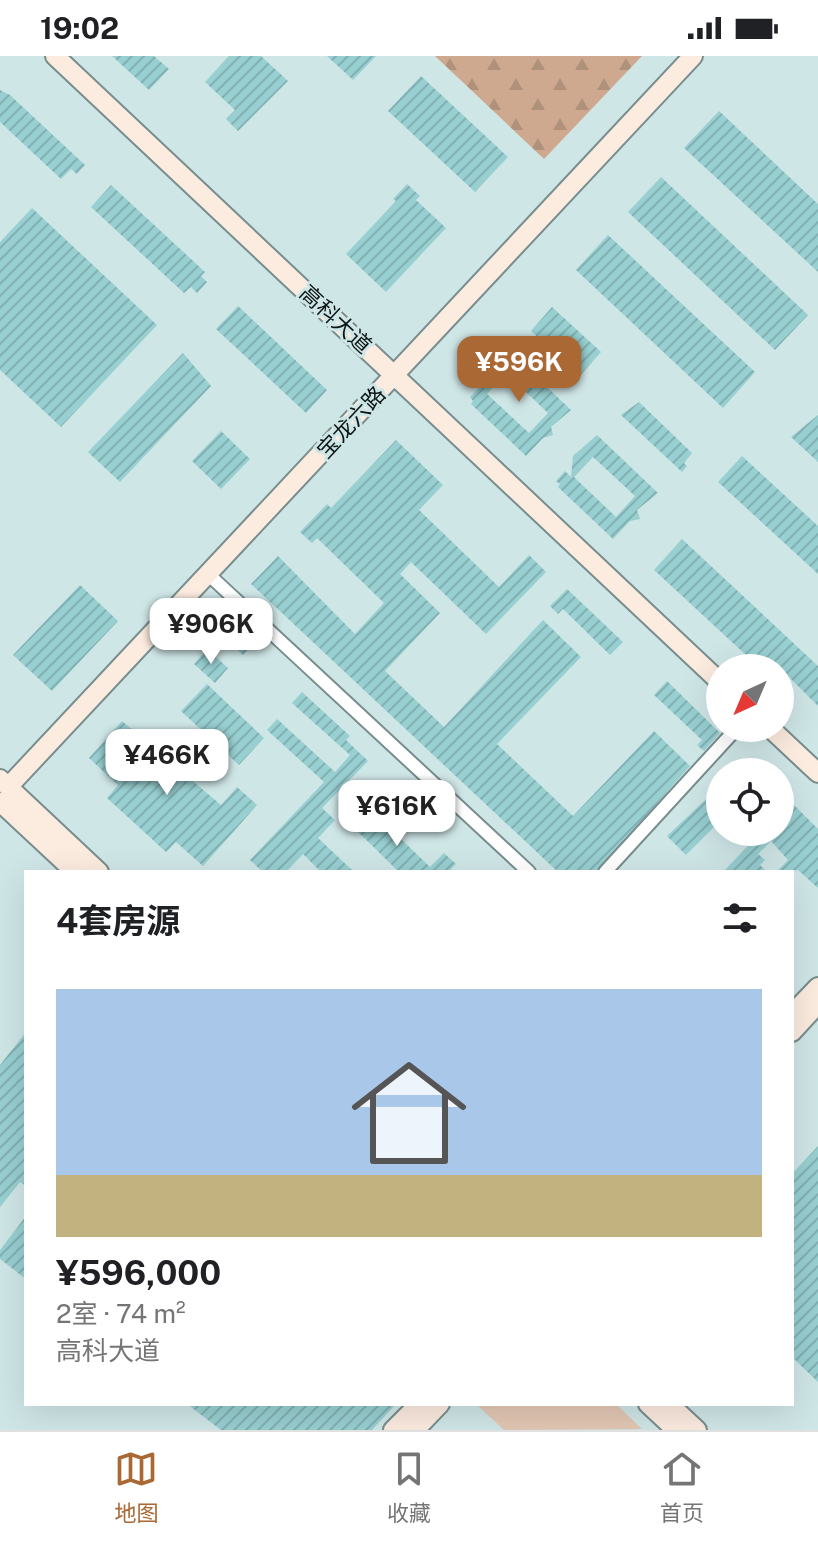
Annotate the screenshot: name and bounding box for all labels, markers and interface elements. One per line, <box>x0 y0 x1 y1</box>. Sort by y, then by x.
text: 19:02 <box>40 10 119 46</box>
street label: 高科大道 <box>295 279 377 359</box>
pin: ¥596K <box>463 336 575 404</box>
text: ¥596K <box>475 346 563 377</box>
street label: 宝龙六路 <box>311 381 391 463</box>
pin: ¥906K <box>155 598 267 666</box>
text: ¥906K <box>168 608 254 639</box>
north arrow <box>706 654 794 742</box>
map controls <box>706 654 794 846</box>
pin: ¥466K <box>111 729 223 797</box>
text: ¥466K <box>123 739 211 770</box>
button: locate <box>706 758 794 846</box>
pin: ¥616K <box>341 780 453 848</box>
text: ¥616K <box>356 790 438 821</box>
icon: filters <box>718 896 762 940</box>
text: 4套房源 <box>56 901 180 941</box>
icon: home <box>337 1041 481 1185</box>
text: ¥596,000 <box>56 1253 221 1293</box>
text: 2室 · 74 m² <box>56 1298 186 1329</box>
text: 高科大道 <box>56 1335 160 1366</box>
tab: 地图 <box>114 1447 158 1527</box>
tab: 收藏 <box>387 1447 431 1527</box>
tab: 首页 <box>660 1447 704 1527</box>

